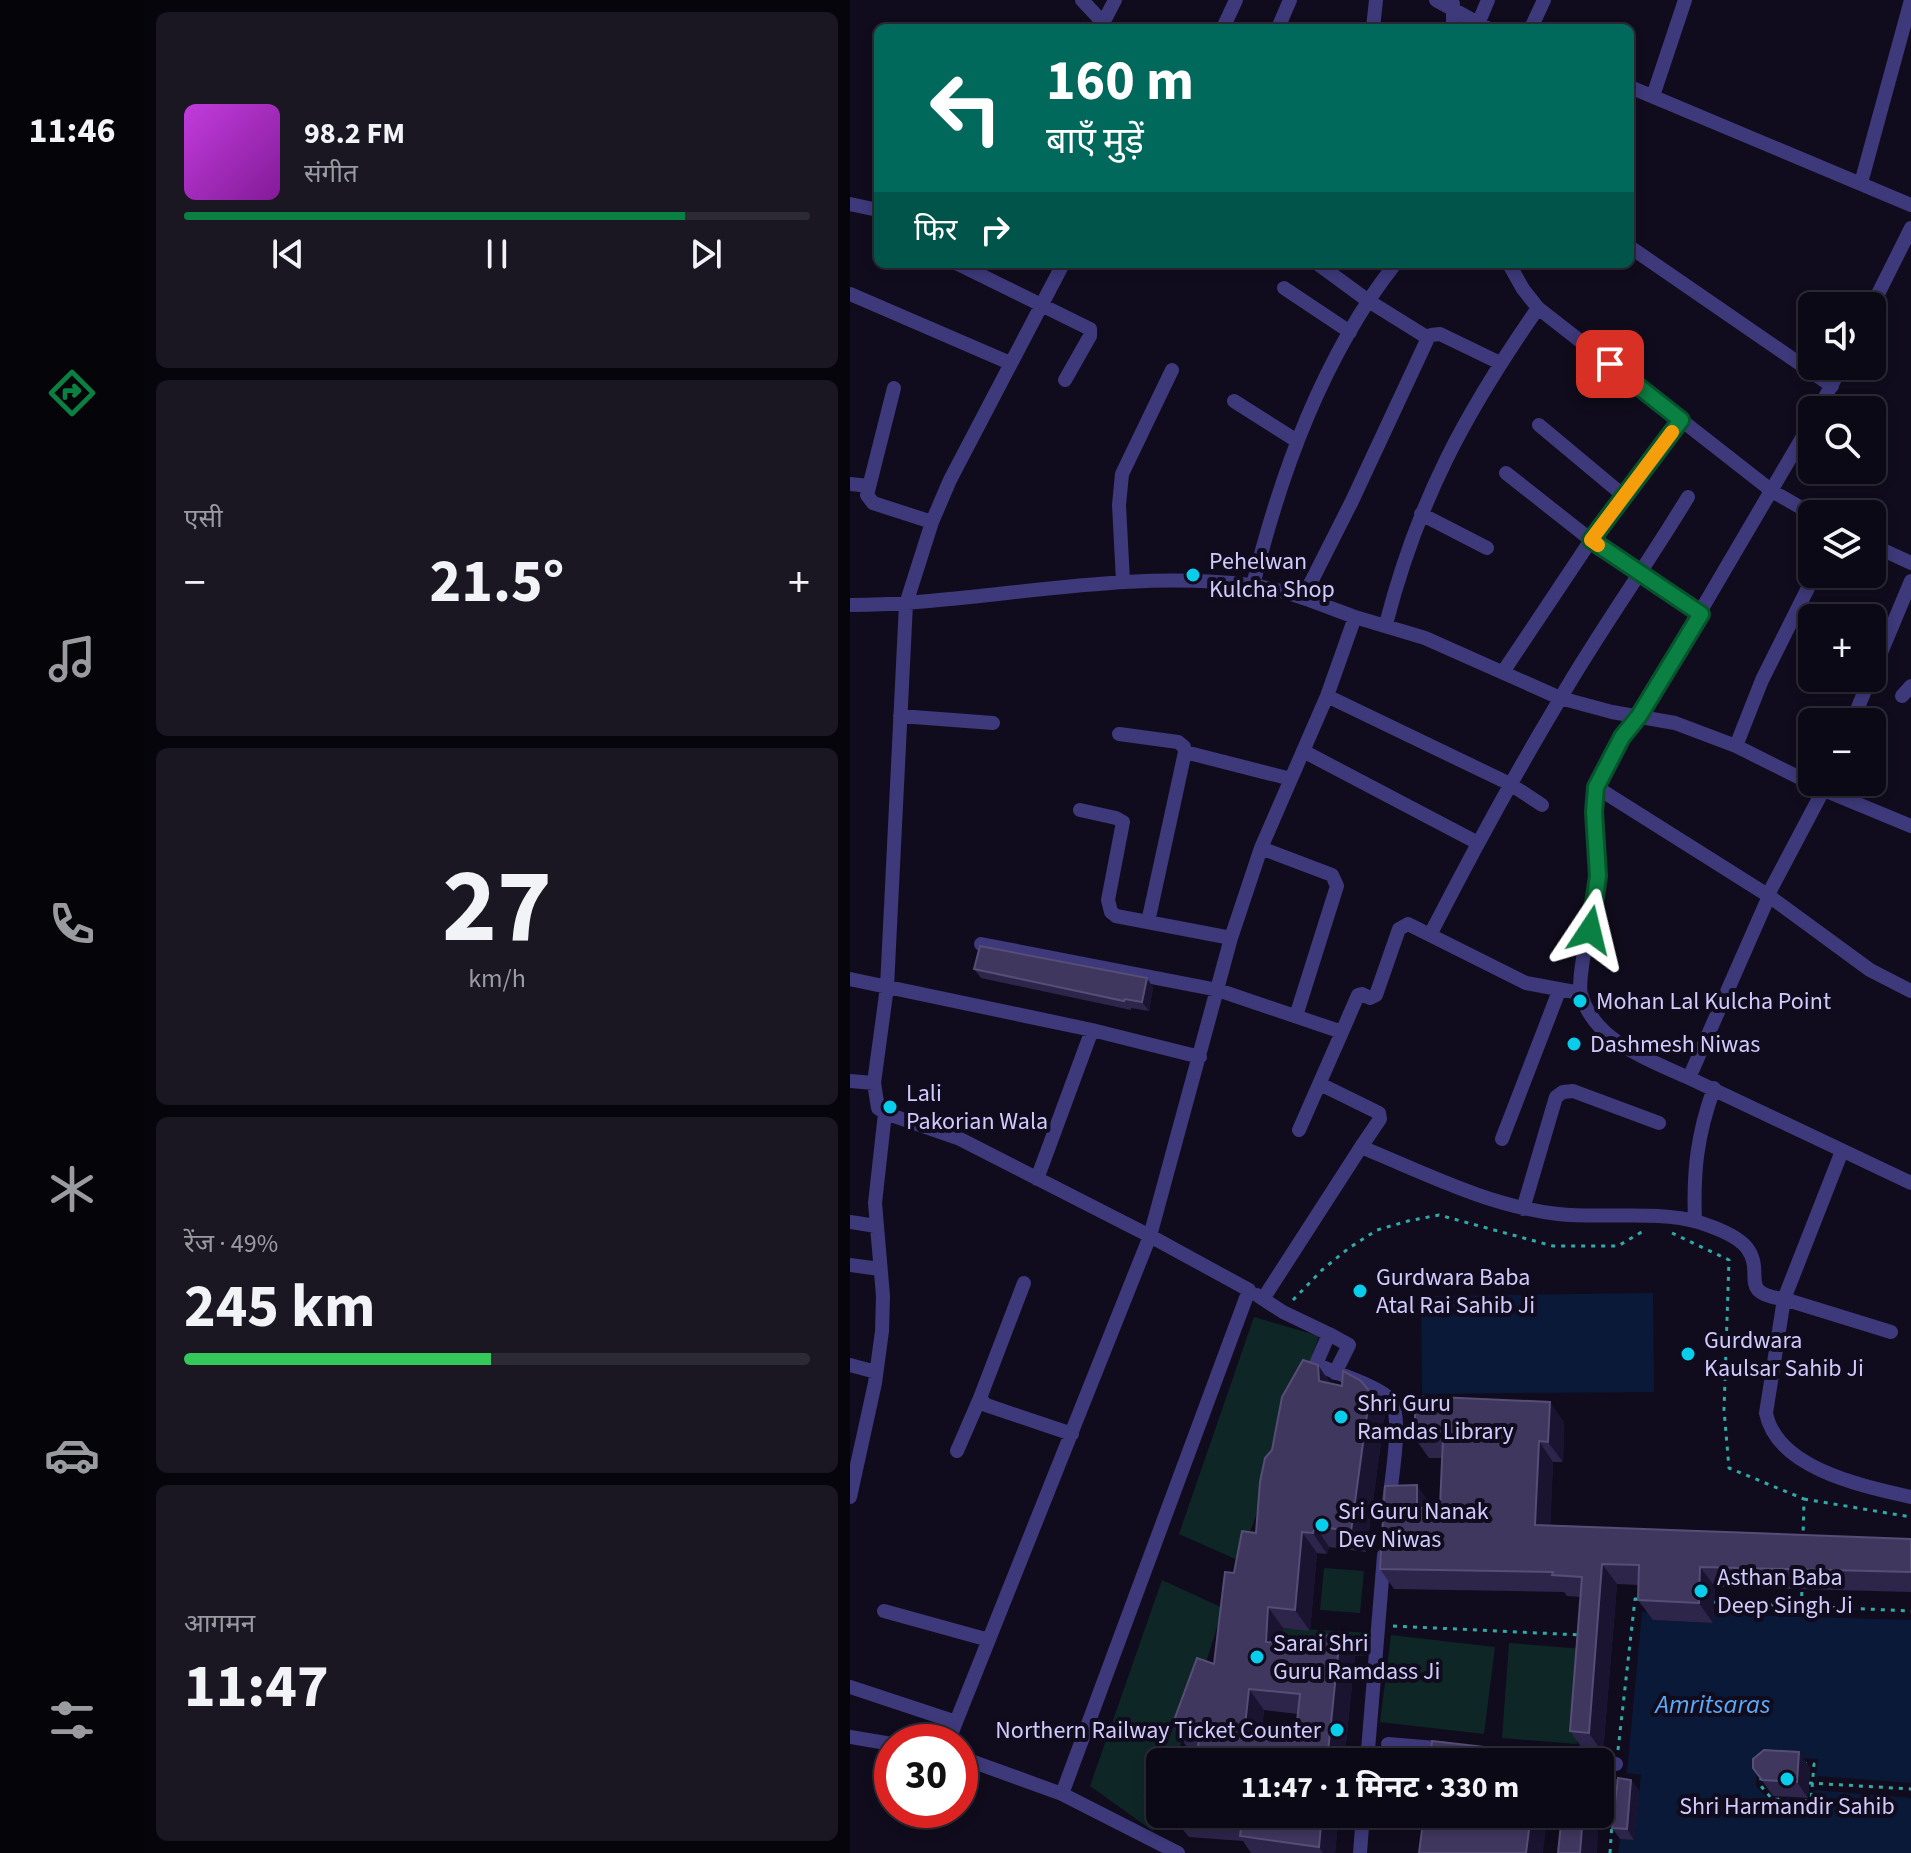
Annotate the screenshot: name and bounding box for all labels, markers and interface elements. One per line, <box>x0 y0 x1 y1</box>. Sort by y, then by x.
text: 160 m <box>1046 42 1194 121</box>
icon: left <box>914 56 1018 160</box>
text: 11:46 <box>29 105 115 156</box>
text: 98.2 FM <box>304 112 405 155</box>
text: बाएँ मुड़ें <box>1046 116 1144 167</box>
text: संगीत <box>304 155 358 192</box>
icon: right <box>973 208 1017 252</box>
text: फिर <box>914 209 957 252</box>
icon: previous <box>266 232 310 276</box>
icon: pause <box>475 232 519 276</box>
icon: next <box>684 232 728 276</box>
map controls <box>1798 292 1886 796</box>
button: sound <box>1798 292 1886 380</box>
pin <box>1576 330 1644 398</box>
icon: arrive <box>1588 342 1632 386</box>
icon: directions <box>44 365 100 421</box>
button: search <box>1798 396 1886 484</box>
text: एसी <box>184 500 223 537</box>
button: layers <box>1798 500 1886 588</box>
text: 21.5° <box>430 540 564 625</box>
place label: Pehelwan Kulcha Shop <box>1209 544 1335 607</box>
text: − <box>184 552 206 615</box>
text: + <box>788 552 810 615</box>
marker: Pehelwan Kulcha Shop <box>1184 566 1202 584</box>
button: + <box>1798 604 1886 692</box>
icon: music <box>44 631 100 687</box>
button: − <box>1798 708 1886 796</box>
text: 27 <box>442 834 552 982</box>
position arrow <box>1548 888 1632 972</box>
icon: phone <box>44 896 100 952</box>
text: km/h <box>468 960 526 997</box>
place label: Mohan Lal Kulcha Point <box>1596 984 1831 1019</box>
marker: Mohan Lal Kulcha Point <box>1571 992 1589 1010</box>
place label: Dashmesh Niwas <box>1590 1027 1760 1062</box>
marker: Dashmesh Niwas <box>1565 1035 1583 1053</box>
place label: Lali Pakorian Wala <box>906 1076 1048 1139</box>
marker: Lali Pakorian Wala <box>881 1098 899 1116</box>
icon: climate <box>44 1161 100 1217</box>
text: रेंज · 49% <box>184 1225 278 1262</box>
place label: Gurdwara Baba Atal Rai Sahib Ji <box>1376 1260 1535 1323</box>
text: 245 km <box>184 1265 375 1350</box>
marker: Gurdwara Baba Atal Rai Sahib Ji <box>1351 1282 1369 1300</box>
place label: Gurdwara Kaulsar Sahib Ji <box>1704 1323 1864 1386</box>
marker: Gurdwara Kaulsar Sahib Ji <box>1679 1345 1697 1363</box>
place label: Shri Guru Ramdas Library <box>1357 1386 1514 1449</box>
marker: Shri Guru Ramdas Library <box>1332 1408 1350 1426</box>
icon: car <box>44 1427 100 1483</box>
place label: Sri Guru Nanak Dev Niwas <box>1338 1494 1489 1557</box>
marker: Sri Guru Nanak Dev Niwas <box>1313 1516 1331 1534</box>
place label: Asthan Baba Deep Singh Ji <box>1717 1560 1853 1623</box>
marker: Asthan Baba Deep Singh Ji <box>1692 1582 1710 1600</box>
text: आगमन <box>184 1605 255 1642</box>
place label: Sarai Shri Guru Ramdass Ji <box>1273 1626 1440 1689</box>
text: 11:47 <box>184 1645 329 1730</box>
marker: Sarai Shri Guru Ramdass Ji <box>1248 1648 1266 1666</box>
water label: Amritsaras <box>1654 1686 1770 1723</box>
icon: filters <box>44 1692 100 1748</box>
place label: Northern Railway Ticket Counter <box>995 1713 1322 1748</box>
marker: Northern Railway Ticket Counter <box>1328 1721 1346 1739</box>
speed limit sign: 30 <box>874 1724 978 1828</box>
text: 11:47 · 1 मिनट · 330 m <box>1241 1766 1519 1809</box>
marker: Shri Harmandir Sahib <box>1778 1770 1796 1788</box>
place label: Shri Harmandir Sahib <box>1679 1789 1895 1824</box>

